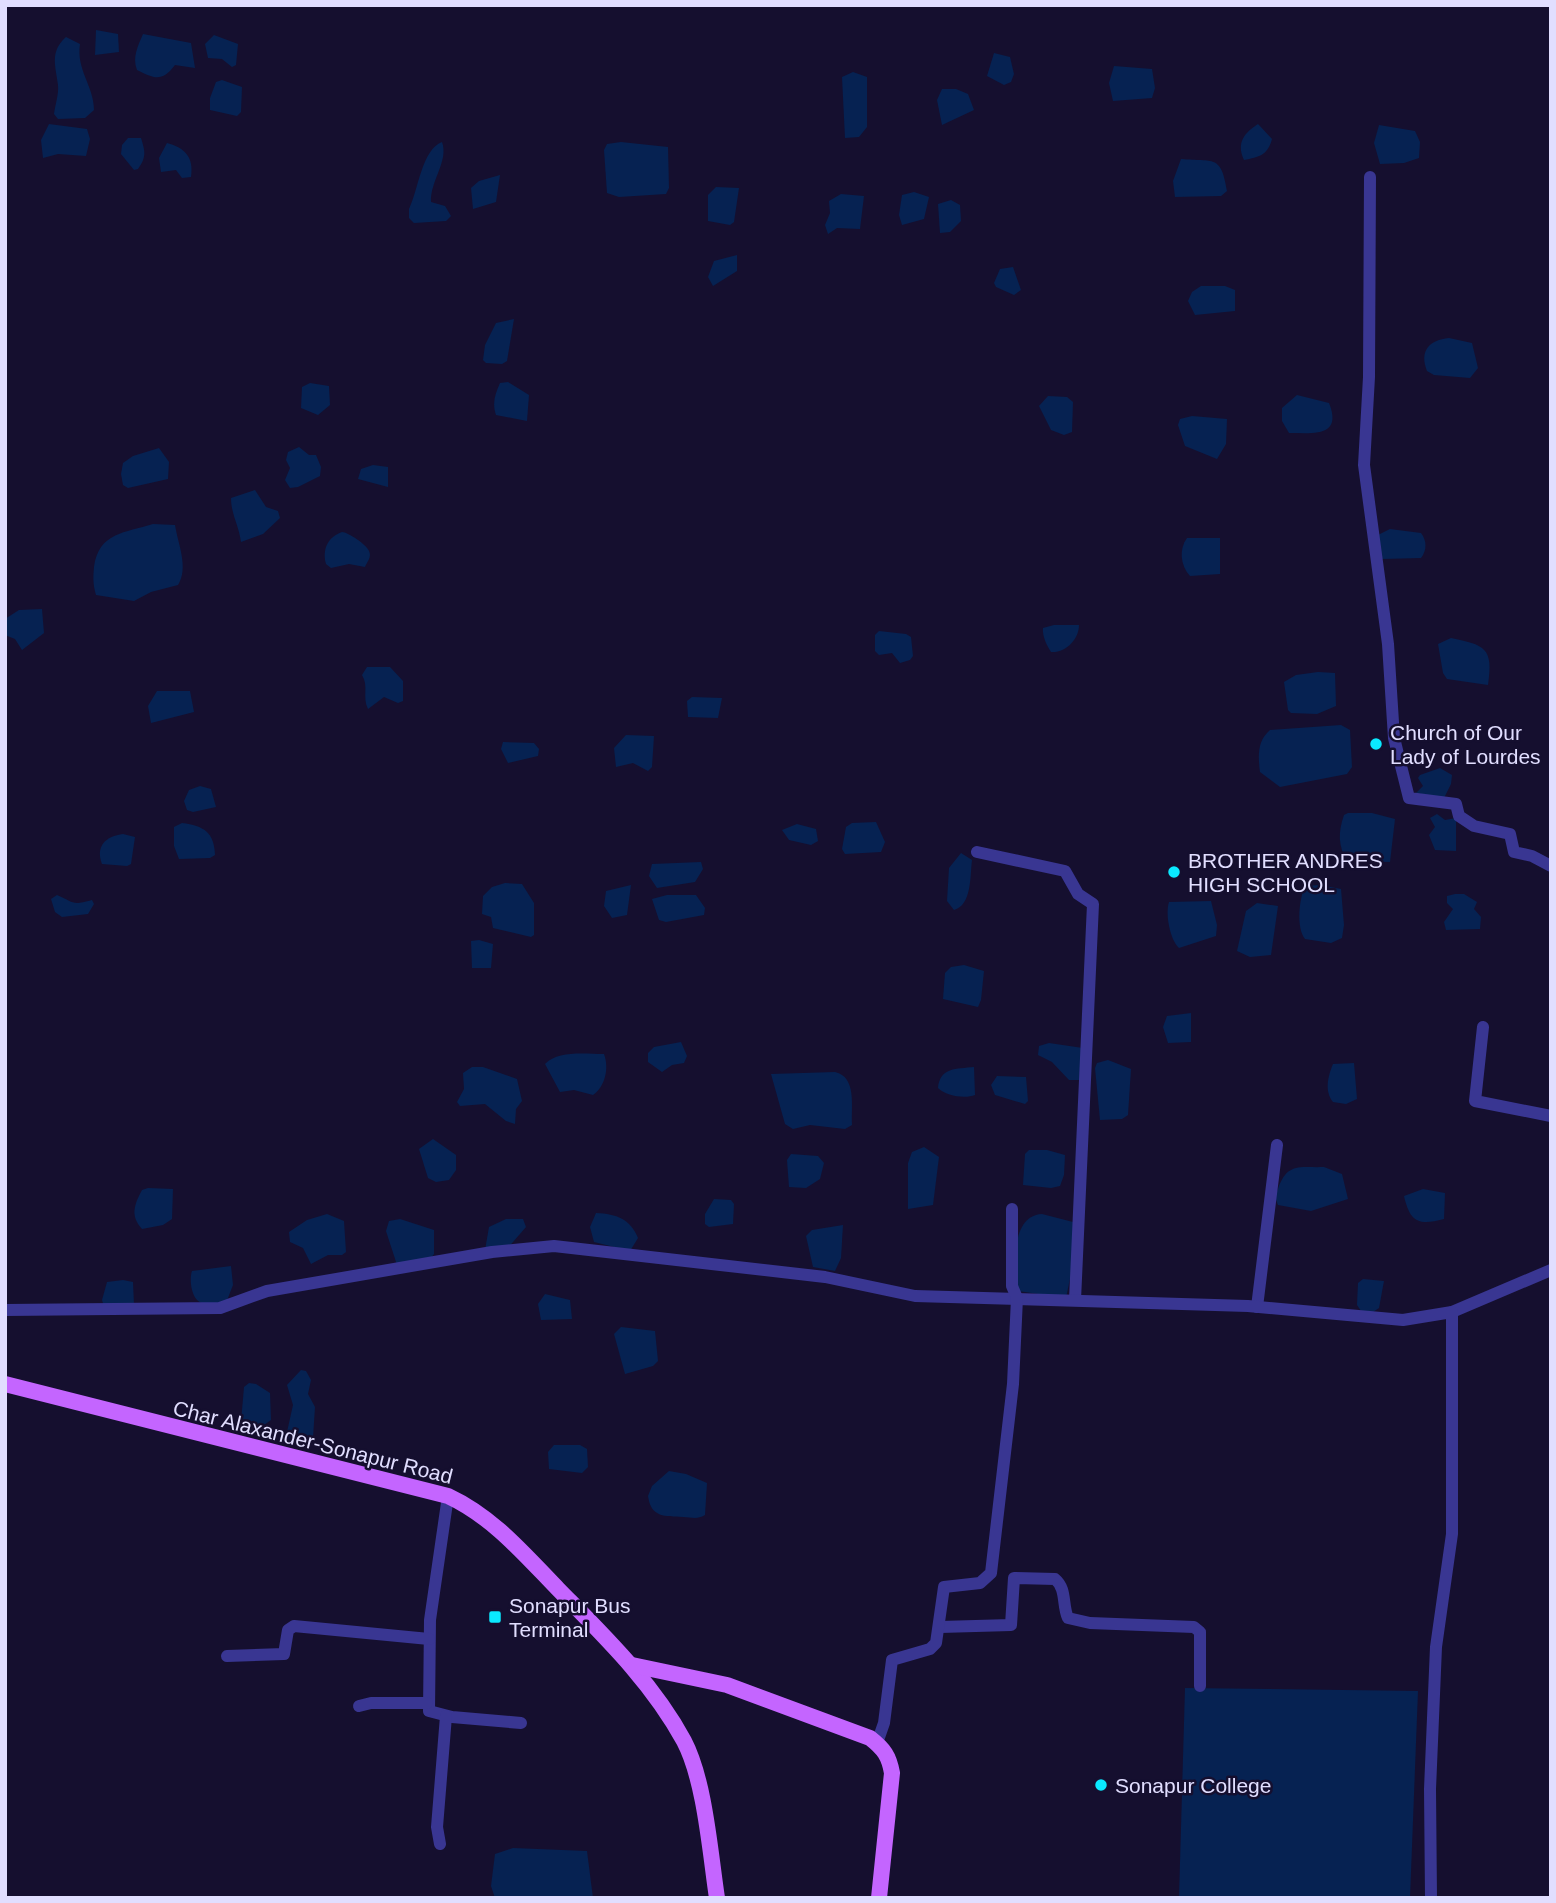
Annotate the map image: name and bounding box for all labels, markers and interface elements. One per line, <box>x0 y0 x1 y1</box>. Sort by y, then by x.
place label: Church of Our Lady of Lourdes <box>1390 721 1541 768</box>
marker: Church of Our Lady of Lourdes <box>1368 736 1384 752</box>
place label: BROTHER ANDRES HIGH SCHOOL <box>1188 849 1383 896</box>
marker: BROTHER ANDRES HIGH SCHOOL <box>1166 864 1182 880</box>
street label: Char Alaxander-Sonapur Road <box>171 1396 455 1488</box>
place label: Sonapur Bus Terminal <box>509 1594 630 1641</box>
marker: Sonapur Bus Terminal <box>487 1609 503 1625</box>
place label: Sonapur College <box>1115 1774 1271 1797</box>
marker: Sonapur College <box>1093 1777 1109 1793</box>

